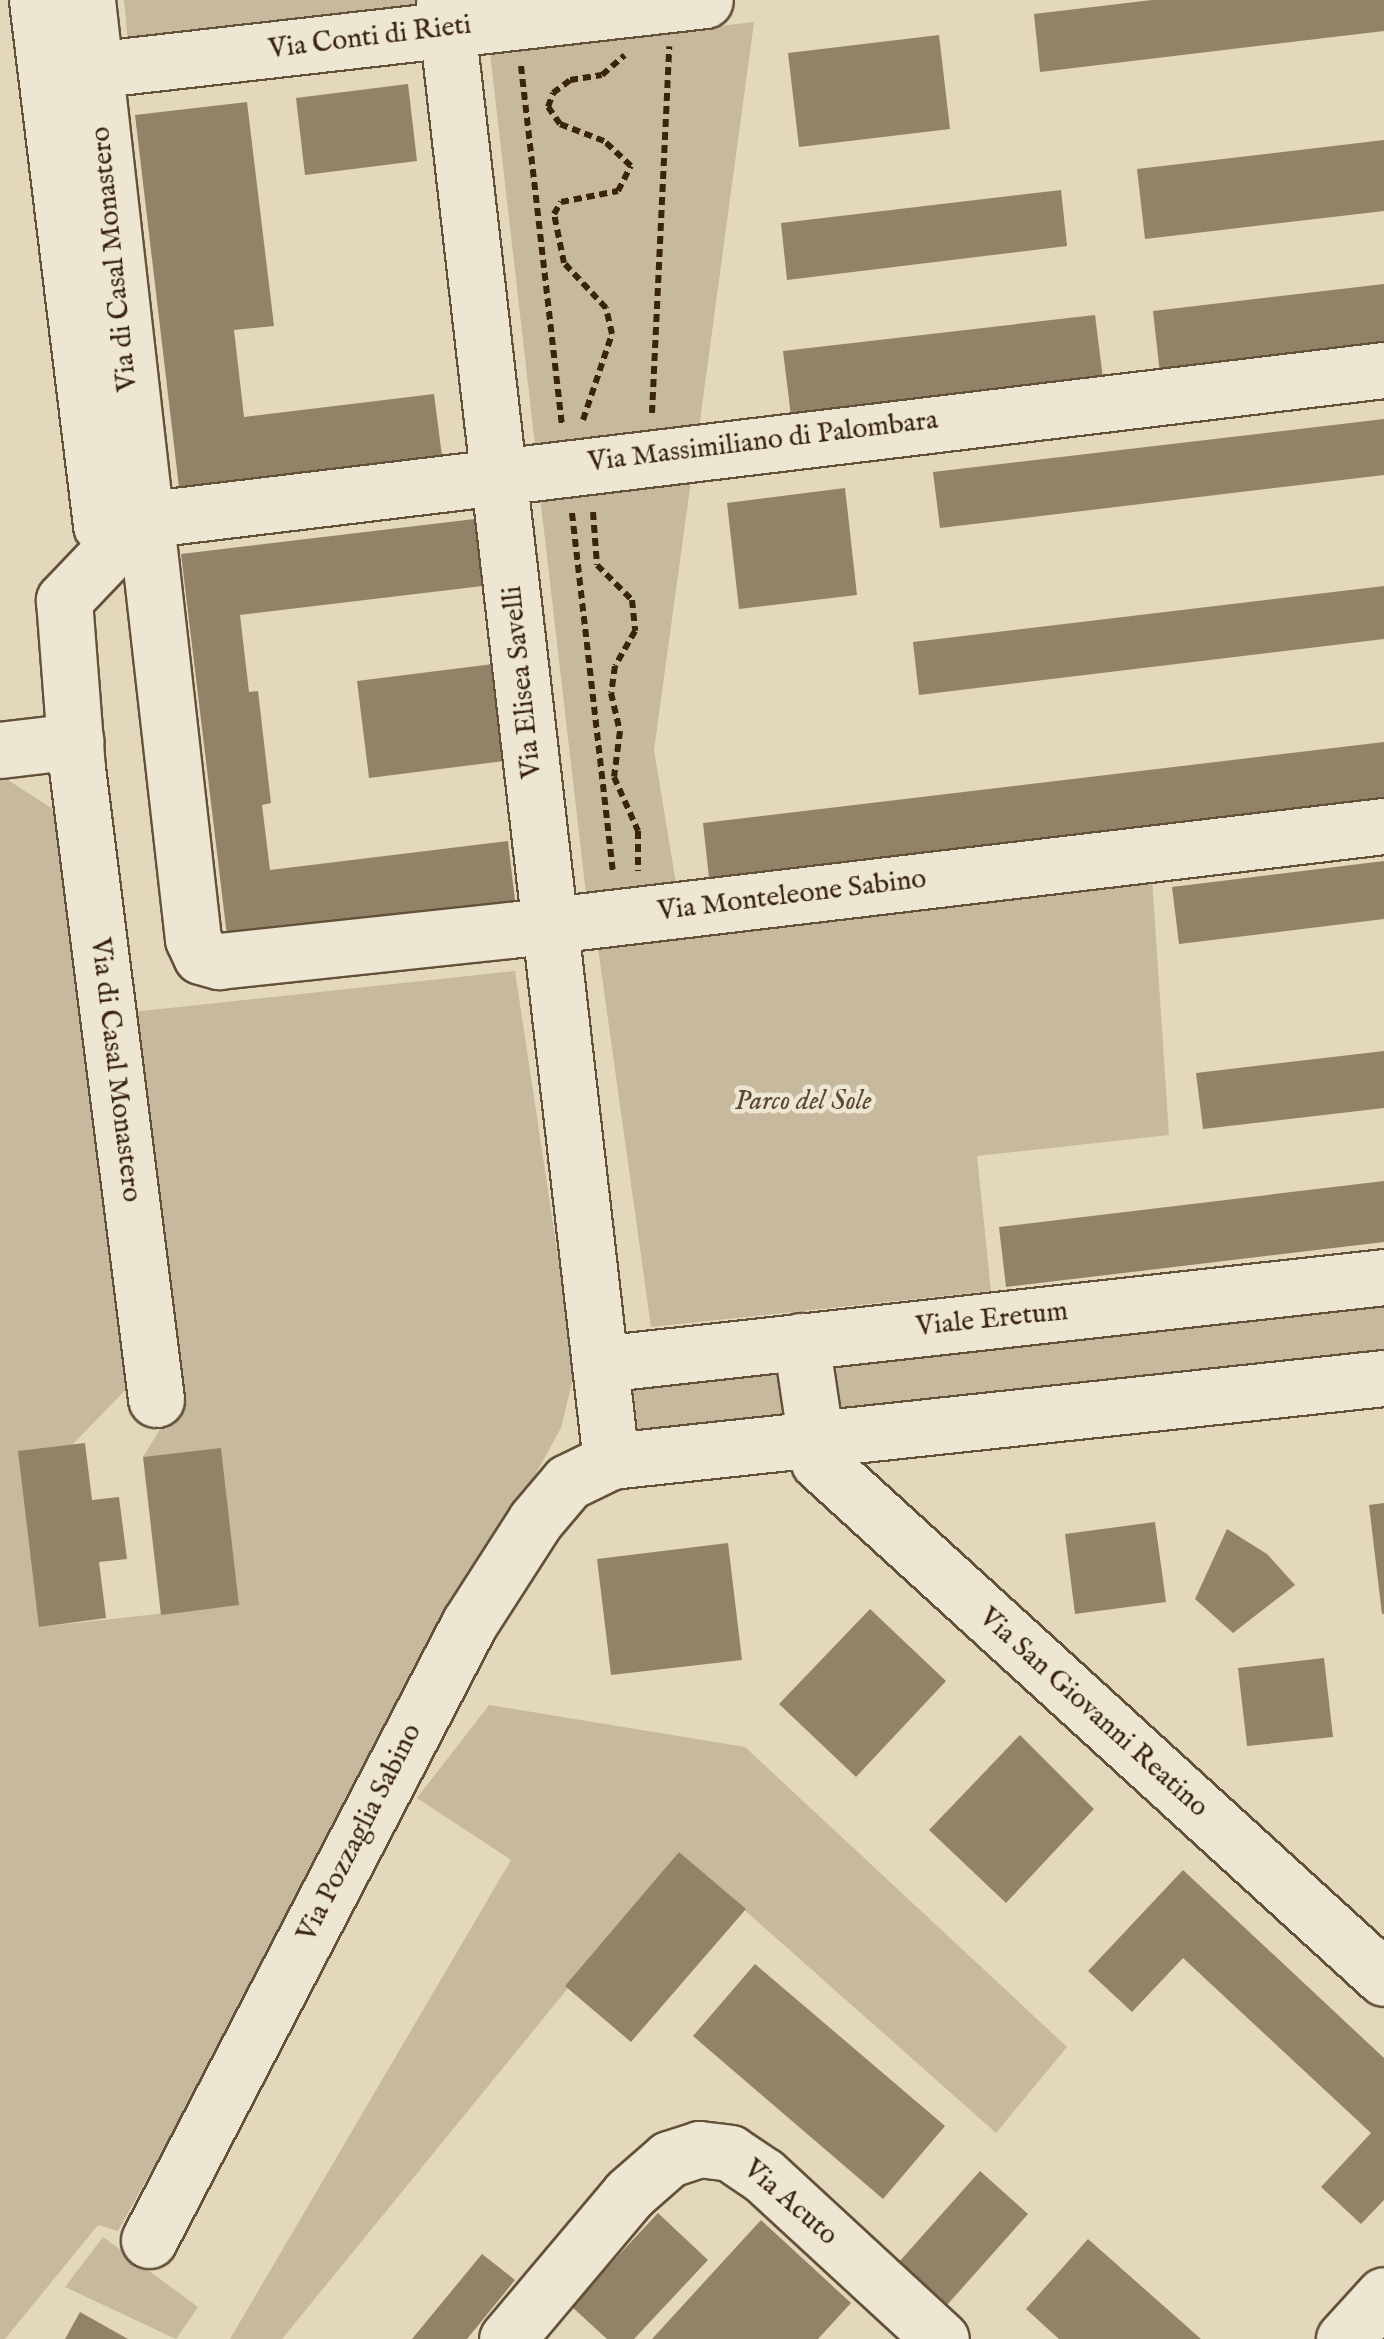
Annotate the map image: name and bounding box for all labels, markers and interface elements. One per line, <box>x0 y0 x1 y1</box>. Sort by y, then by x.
street label: Via Conti di Rieti <box>267 9 473 67</box>
street label: Via di Casal Monastero <box>84 125 146 393</box>
street label: Via Massimiliano di Palombara <box>586 404 940 480</box>
street label: Via Elisea Savelli <box>496 584 550 780</box>
street label: Via Monteleone Sabino <box>656 863 928 929</box>
street label: Via di Casal Monastero <box>82 936 148 1204</box>
park label: Parco del Sole <box>734 1085 872 1119</box>
street label: Viale Eretum <box>914 1295 1070 1345</box>
street label: Via San Giovanni Reatino <box>971 1601 1215 1825</box>
street label: Via Pozzaglia Sabino <box>291 1718 429 1948</box>
street label: Via Acuto <box>736 2153 844 2253</box>

